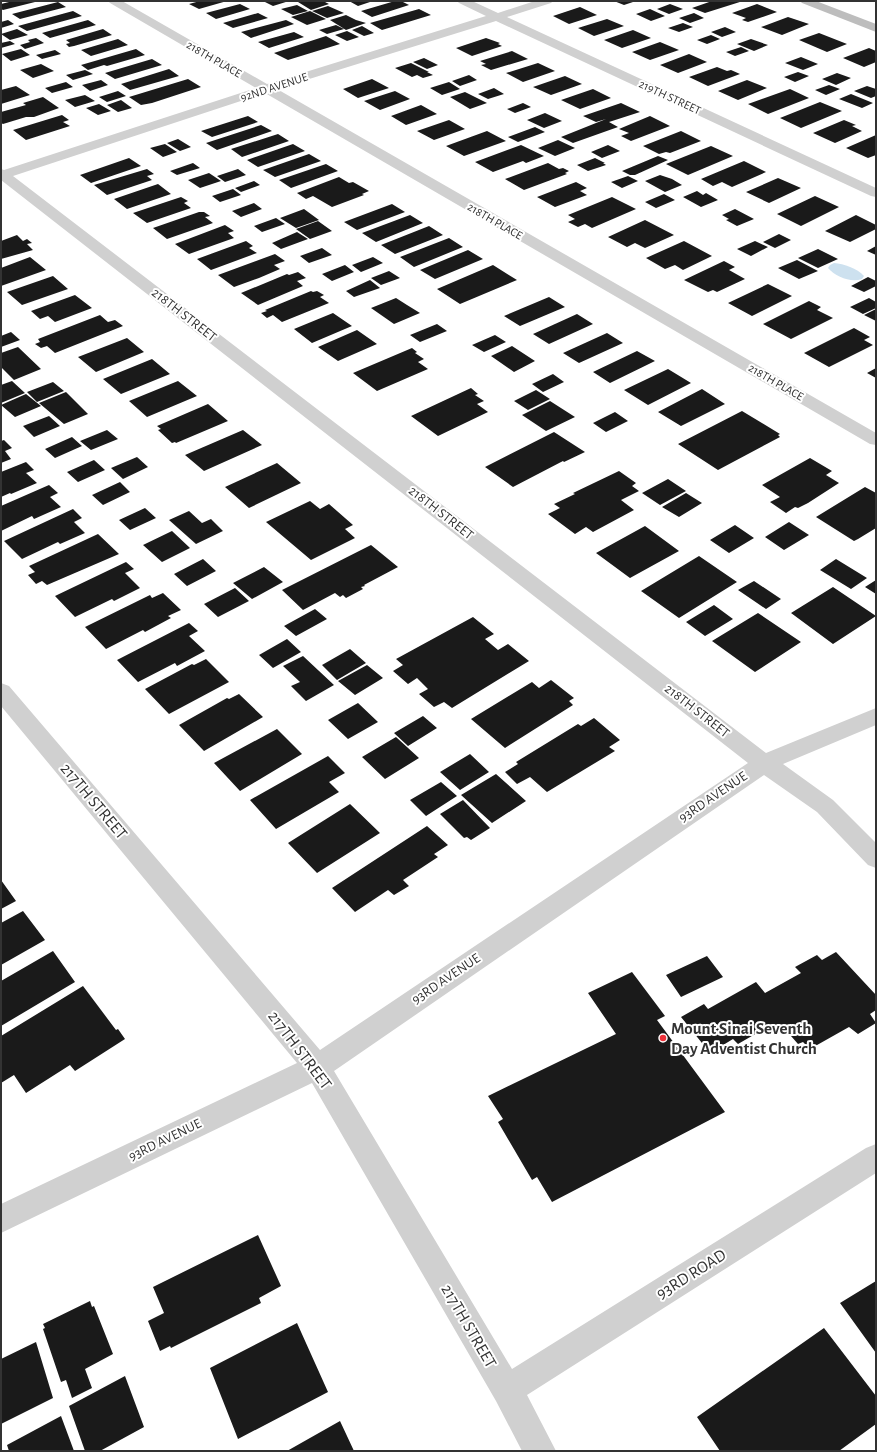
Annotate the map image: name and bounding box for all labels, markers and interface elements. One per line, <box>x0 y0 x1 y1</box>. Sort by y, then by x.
street label: 218TH PLACE <box>184 38 244 80</box>
street label: 92ND AVENUE <box>239 70 309 103</box>
street label: 219TH STREET <box>637 77 703 117</box>
street label: 218TH PLACE <box>465 200 525 242</box>
street label: 218TH STREET <box>149 285 219 345</box>
street label: 218TH PLACE <box>746 361 806 403</box>
street label: 218TH STREET <box>406 483 476 543</box>
street label: 218TH STREET <box>662 681 732 741</box>
street label: 217TH STREET <box>57 760 131 842</box>
street label: 93RD AVENUE <box>676 769 750 825</box>
street label: 93RD AVENUE <box>409 951 483 1007</box>
street label: 217TH STREET <box>265 1007 335 1093</box>
place label: Mount Sinai Seventh Day Adventist Church <box>671 1020 817 1058</box>
marker: Mount Sinai Seventh Day Adventist Church <box>658 1033 668 1043</box>
street label: 93RD AVENUE <box>126 1116 204 1164</box>
street label: 93RD ROAD <box>653 1246 729 1302</box>
street label: 217TH STREET <box>438 1281 500 1371</box>

